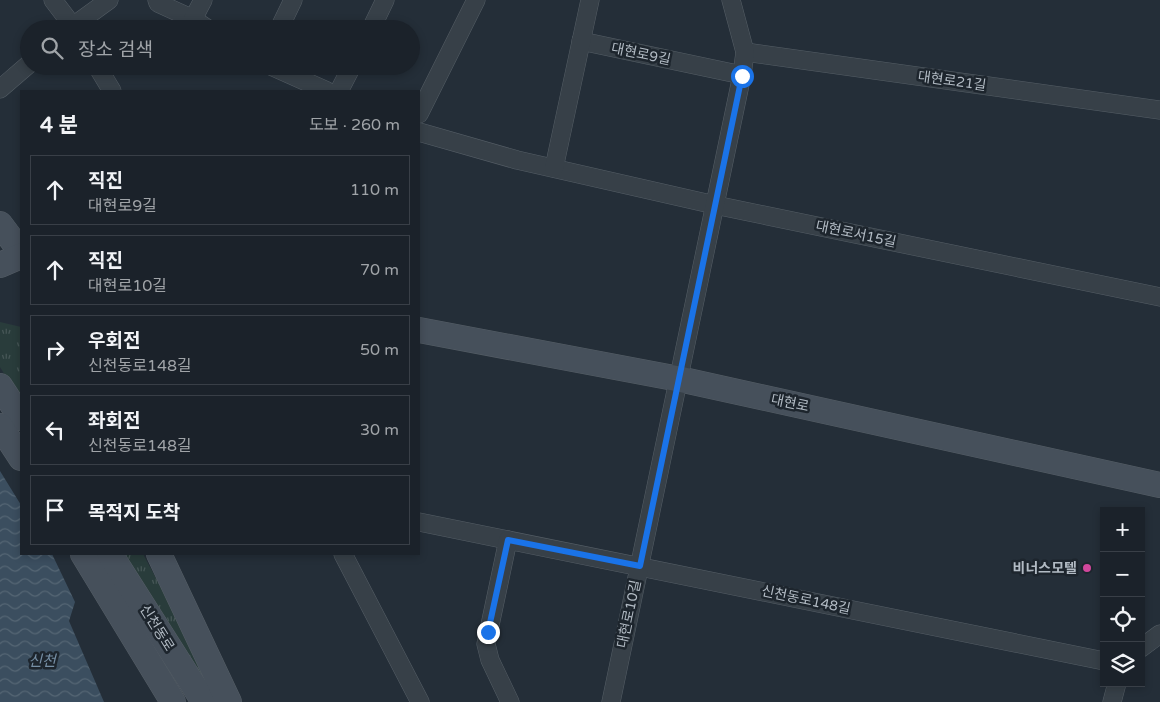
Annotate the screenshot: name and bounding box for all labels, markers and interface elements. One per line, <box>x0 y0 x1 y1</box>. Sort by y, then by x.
search box <box>20 20 420 75</box>
icon: search <box>38 34 66 62</box>
text: 장소 검색 <box>78 39 153 61</box>
street label: 대현로9길 <box>610 39 672 69</box>
route start <box>731 65 754 88</box>
street label: 대현로21길 <box>917 68 987 94</box>
text: 4 분 <box>40 113 78 138</box>
text: 도보 · 260 m <box>309 115 400 135</box>
text: 직진 <box>88 170 123 192</box>
icon: ahead <box>41 176 69 204</box>
text: 110 m <box>350 180 399 200</box>
text: 대현로9길 <box>88 196 157 216</box>
street label: 대현로서15길 <box>814 217 898 251</box>
text: 직진 <box>88 250 123 272</box>
icon: ahead <box>41 256 69 284</box>
text: 70 m <box>360 260 399 280</box>
text: 대현로10길 <box>88 276 167 296</box>
text: 우회전 <box>88 330 140 352</box>
icon: right <box>41 336 69 364</box>
text: 50 m <box>360 340 399 360</box>
text: 신천동로148길 <box>88 356 192 376</box>
street label: 대현로 <box>769 391 811 415</box>
text: 좌회전 <box>88 410 140 432</box>
icon: left <box>41 416 69 444</box>
text: 30 m <box>360 420 399 440</box>
text: 신천동로148길 <box>88 436 192 456</box>
icon: arrive <box>41 496 69 524</box>
text: 목적지 도착 <box>88 502 180 524</box>
map controls <box>1100 507 1145 687</box>
button: + <box>1100 507 1145 552</box>
button: − <box>1100 552 1145 597</box>
place label: 비너스모텔 <box>1013 560 1077 577</box>
marker: 비너스모텔 <box>1081 562 1093 574</box>
street label: 대현로10길 <box>614 578 644 650</box>
street label: 신천동로148길 <box>760 582 852 618</box>
button: locate <box>1100 597 1145 642</box>
street label: 신천동로 <box>136 602 178 654</box>
route end <box>477 621 500 644</box>
button: layers <box>1100 642 1145 687</box>
water label: 신천 <box>28 652 58 670</box>

